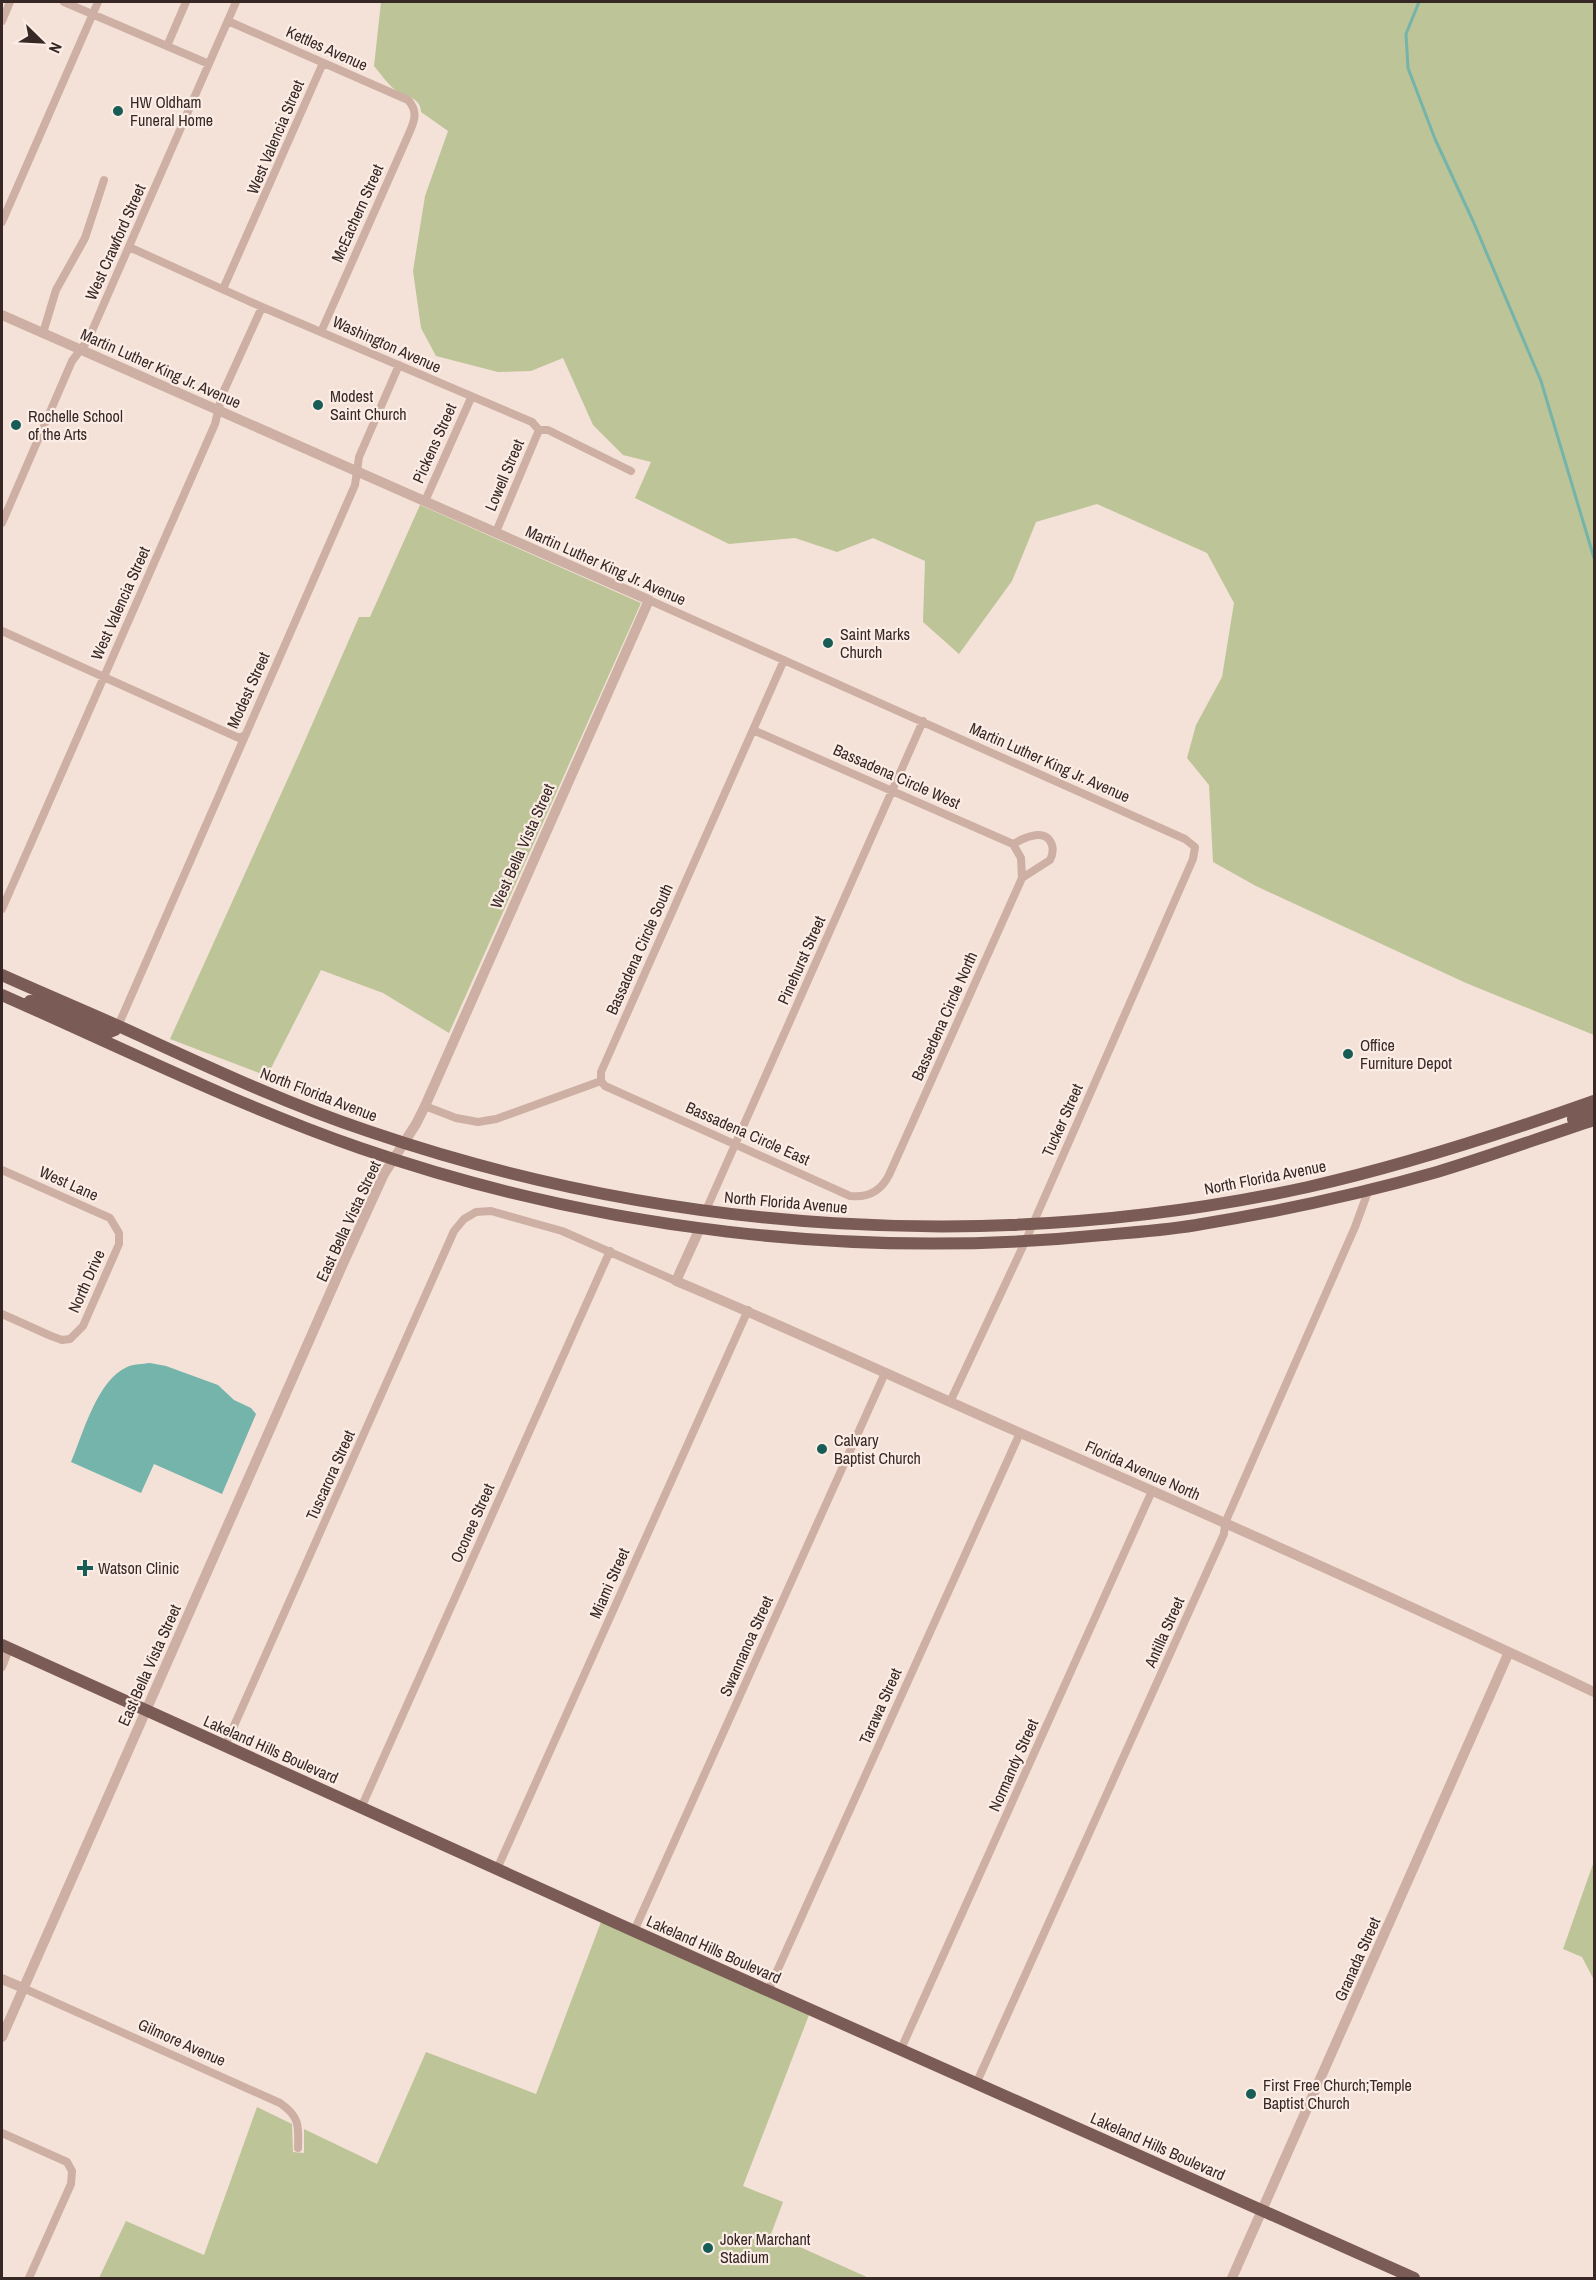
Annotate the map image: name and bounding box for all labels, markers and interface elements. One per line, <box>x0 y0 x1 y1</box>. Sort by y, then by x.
north arrow <box>12 12 72 72</box>
street label: Kettles Avenue <box>283 20 371 76</box>
text: N <box>44 39 68 57</box>
street label: West Valencia Street <box>241 76 309 197</box>
place label: HW Oldham Funeral Home <box>130 91 213 131</box>
marker: HW Oldham Funeral Home <box>111 104 125 118</box>
street label: McEachern Street <box>326 160 389 265</box>
street label: West Crawford Street <box>79 180 151 304</box>
street label: Washington Avenue <box>329 310 445 378</box>
street label: Martin Luther King Jr. Avenue <box>77 323 245 413</box>
place label: Modest Saint Church <box>330 385 407 425</box>
marker: Modest Saint Church <box>311 398 325 412</box>
street label: Pickens Street <box>407 399 462 486</box>
place label: Rochelle School of the Arts <box>28 405 123 445</box>
marker: Rochelle School of the Arts <box>9 418 23 432</box>
street label: Lowell Street <box>479 435 529 514</box>
street label: Martin Luther King Jr. Avenue <box>522 520 690 610</box>
street label: West Valencia Street <box>85 542 155 663</box>
place label: Saint Marks Church <box>840 623 910 663</box>
marker: Saint Marks Church <box>821 636 835 650</box>
street label: Modest Street <box>221 648 275 732</box>
street label: Martin Luther King Jr. Avenue <box>966 717 1134 807</box>
street label: Bassadena Circle West <box>830 738 964 814</box>
street label: West Bella Vista Street <box>485 780 560 912</box>
street label: Bassadena Circle South <box>600 880 678 1018</box>
street label: Pinehurst Street <box>772 912 830 1008</box>
street label: Bassedena Circle North <box>906 948 982 1084</box>
place label: Office Furniture Depot <box>1360 1034 1452 1074</box>
marker: Office Furniture Depot <box>1341 1047 1355 1061</box>
street label: North Florida Avenue <box>257 1062 381 1126</box>
street label: Tucker Street <box>1036 1080 1088 1160</box>
street label: Bassadena Circle East <box>683 1096 814 1170</box>
street label: North Florida Avenue <box>1202 1154 1328 1200</box>
street label: East Bella Vista Street <box>310 1157 386 1285</box>
street label: West Lane <box>36 1160 102 1206</box>
street label: North Florida Avenue <box>723 1186 849 1218</box>
street label: North Drive <box>62 1246 110 1316</box>
street label: Tuscarora Street <box>300 1426 360 1524</box>
place label: Calvary Baptist Church <box>834 1429 921 1469</box>
street label: Florida Avenue North <box>1082 1435 1204 1505</box>
marker: Calvary Baptist Church <box>815 1442 829 1456</box>
street label: Oconee Street <box>445 1480 499 1566</box>
street label: Miami Street <box>584 1544 634 1622</box>
place label: Watson Clinic <box>98 1557 180 1579</box>
marker: Watson Clinic <box>76 1559 94 1577</box>
street label: Swannanoa Street <box>714 1592 778 1700</box>
street label: Antilla Street <box>1138 1593 1189 1672</box>
street label: East Bella Vista Street <box>112 1600 186 1729</box>
street label: Tarawa Street <box>853 1664 907 1748</box>
street label: Lakeland Hills Boulevard <box>200 1709 342 1789</box>
street label: Normandy Street <box>983 1715 1043 1815</box>
street label: Lakeland Hills Boulevard <box>643 1909 785 1989</box>
street label: Granada Street <box>1329 1913 1385 2004</box>
street label: Gilmore Avenue <box>135 2013 229 2071</box>
place label: First Free Church;Temple Baptist Church <box>1263 2074 1412 2114</box>
marker: First Free Church;Temple Baptist Church <box>1244 2087 1258 2101</box>
street label: Lakeland Hills Boulevard <box>1087 2106 1229 2186</box>
place label: Joker Marchant Stadium <box>720 2228 811 2268</box>
marker: Joker Marchant Stadium <box>701 2241 715 2255</box>

